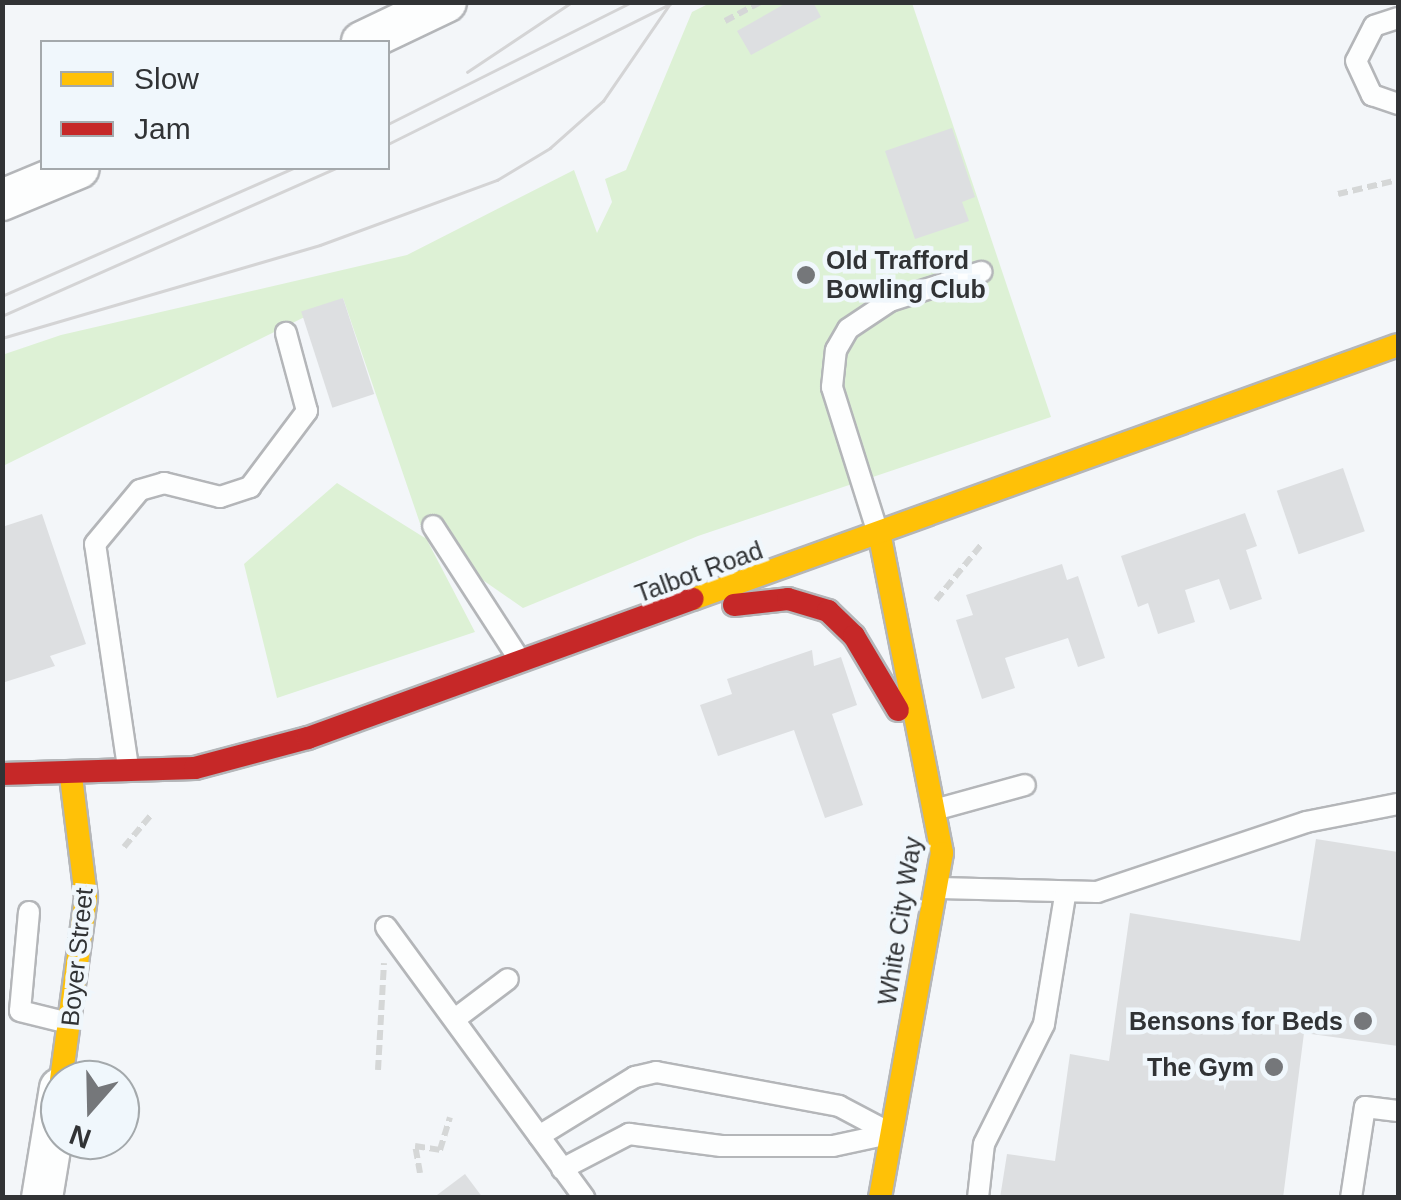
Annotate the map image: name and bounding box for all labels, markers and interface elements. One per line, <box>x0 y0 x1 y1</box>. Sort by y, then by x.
legend <box>40 40 390 170</box>
text: Slow <box>134 62 199 95</box>
text: Jam <box>134 112 191 145</box>
place label: Old Trafford Bowling Club <box>826 246 986 305</box>
marker: Old Trafford Bowling Club <box>795 264 817 286</box>
street label: Talbot Road <box>631 535 767 609</box>
street label: White City Way <box>872 835 928 1007</box>
street label: Boyer Street <box>55 886 99 1028</box>
place label: Bensons for Beds <box>1129 1006 1343 1036</box>
marker: Bensons for Beds <box>1352 1010 1374 1032</box>
place label: The Gym <box>1147 1052 1254 1082</box>
marker: The Gym <box>1263 1056 1285 1078</box>
north arrow <box>40 1060 140 1160</box>
text: N <box>65 1119 95 1155</box>

